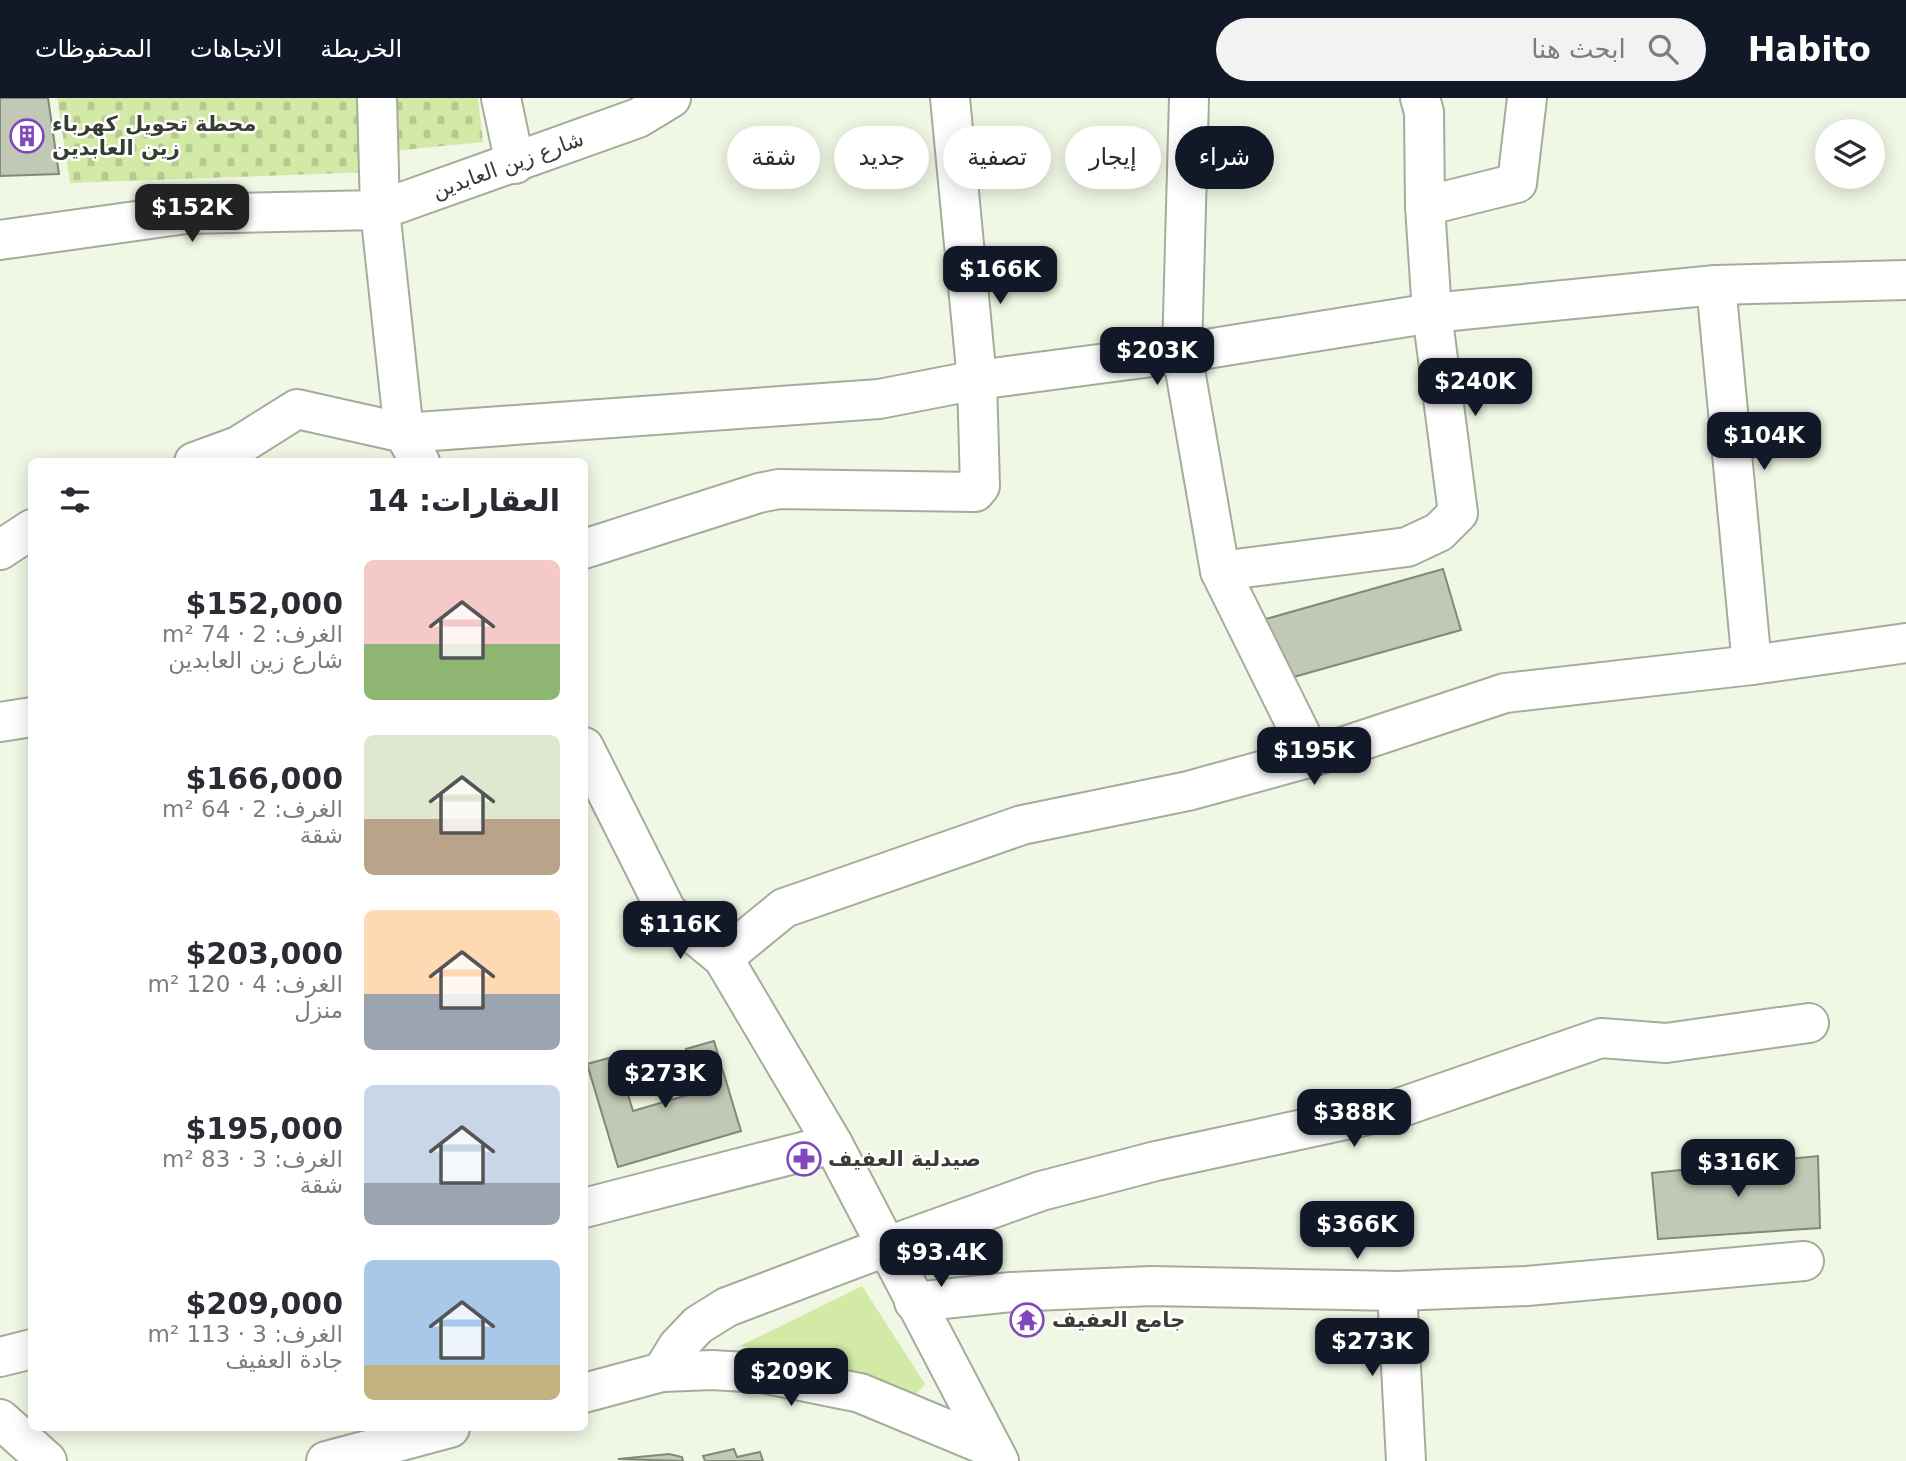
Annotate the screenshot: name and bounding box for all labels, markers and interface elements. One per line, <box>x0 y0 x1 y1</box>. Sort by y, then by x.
search box <box>1216 18 1706 81</box>
icon: search <box>1644 30 1682 68</box>
text: Habito <box>1748 30 1871 69</box>
text: ابحث هنا <box>1531 34 1626 64</box>
text: المحفوظات <box>35 35 152 63</box>
text: الاتجاهات <box>190 35 282 63</box>
text: الخريطة <box>320 35 402 63</box>
place label: محطة تحويل كهرباء زين العابدين <box>52 112 256 160</box>
building icon: محطة تحويل كهرباء زين العابدين <box>8 117 46 155</box>
map controls <box>1815 119 1885 189</box>
button: layers <box>1815 119 1885 189</box>
street label: شارع زين العابدين <box>429 126 587 204</box>
chip: شقة <box>727 126 820 189</box>
chip: جديد <box>834 126 929 189</box>
chip: تصفية <box>943 126 1051 189</box>
chip: إيجار <box>1065 126 1161 189</box>
chip: شراء <box>1175 126 1274 189</box>
pin: $152K <box>143 184 241 244</box>
text: $152K <box>151 194 233 220</box>
pin: $166K <box>951 246 1049 306</box>
text: $166K <box>959 256 1041 282</box>
pin: $203K <box>1108 328 1206 387</box>
text: $203K <box>1116 337 1198 363</box>
pin: $240K <box>1426 358 1524 418</box>
text: $240K <box>1434 368 1516 394</box>
pin: $104K <box>1715 412 1813 472</box>
text: $104K <box>1723 422 1805 448</box>
icon: filters <box>56 481 94 519</box>
text: العقارات: 14 <box>367 483 560 518</box>
text: $152,000 <box>185 586 343 621</box>
icon: home <box>420 588 504 672</box>
text: الغرف: 2 · 74 m² <box>162 621 343 647</box>
text: شارع زين العابدين <box>168 647 343 673</box>
pin: $195K <box>1265 728 1363 787</box>
text: $195K <box>1273 737 1355 763</box>
text: $166,000 <box>185 761 343 796</box>
icon: home <box>420 763 504 847</box>
text: الغرف: 2 · 64 m² <box>162 796 343 822</box>
text: شقة <box>300 822 343 848</box>
pin: $116K <box>631 902 729 961</box>
text: $116K <box>639 911 721 937</box>
text: $203,000 <box>185 936 343 971</box>
icon: home <box>420 938 504 1022</box>
text: الغرف: 4 · 120 m² <box>147 971 343 997</box>
text: منزل <box>294 997 343 1023</box>
pin: $273K <box>616 1051 714 1110</box>
text: $273K <box>624 1060 706 1086</box>
pin: $388K <box>1305 1090 1403 1149</box>
text: $388K <box>1313 1099 1395 1125</box>
text: $195,000 <box>185 1111 343 1146</box>
icon: home <box>420 1113 504 1197</box>
pharmacy icon: صيدلية العفيف <box>785 1140 823 1178</box>
pin: $316K <box>1689 1140 1787 1199</box>
text: الغرف: 3 · 83 m² <box>162 1146 343 1172</box>
place label: صيدلية العفيف <box>828 1147 981 1171</box>
text: $316K <box>1697 1149 1779 1175</box>
text: شقة <box>300 1172 343 1198</box>
pin: $366K <box>1308 1202 1406 1261</box>
text: $366K <box>1316 1211 1398 1237</box>
pin: $93.4K <box>884 1230 998 1289</box>
text: $93.4K <box>896 1239 986 1265</box>
text: $209,000 <box>185 1286 343 1321</box>
icon: home <box>420 1288 504 1372</box>
temple icon: جامع العفيف <box>1008 1301 1046 1339</box>
place label: جامع العفيف <box>1052 1308 1185 1332</box>
pin: $273K <box>1323 1318 1421 1378</box>
text: الغرف: 3 · 113 m² <box>147 1321 343 1347</box>
text: $273K <box>1331 1328 1413 1354</box>
text: جادة العفيف <box>225 1347 343 1373</box>
pin: $209K <box>742 1348 840 1408</box>
text: $209K <box>750 1358 832 1384</box>

